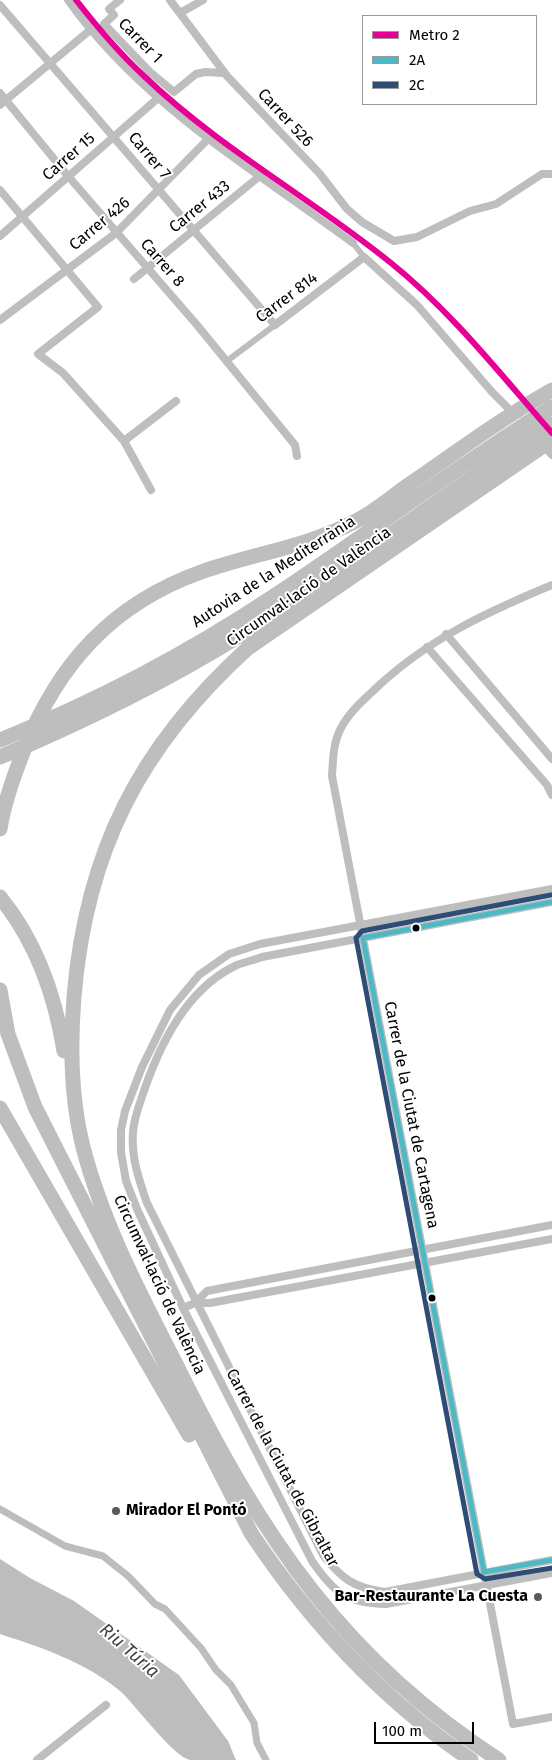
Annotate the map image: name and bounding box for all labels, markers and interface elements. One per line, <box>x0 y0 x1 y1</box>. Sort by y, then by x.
street label: Carrer 1 <box>114 14 166 68</box>
legend <box>362 15 537 105</box>
text: Metro 2 <box>409 26 460 44</box>
text: 2A <box>409 51 425 69</box>
text: 2C <box>409 76 425 94</box>
street label: Carrer 526 <box>253 85 317 151</box>
street label: Carrer 15 <box>39 129 99 185</box>
street label: Carrer 7 <box>124 129 174 183</box>
street label: Carrer 433 <box>166 177 234 237</box>
street label: Carrer 426 <box>66 193 134 255</box>
street label: Carrer 8 <box>136 235 188 291</box>
street label: Carrer 814 <box>252 269 322 327</box>
street label: Autovia de la Mediterrània <box>189 512 359 632</box>
street label: Circumval·lació de València <box>223 523 395 651</box>
unlabelled marker <box>411 923 421 933</box>
street label: Carrer de la Ciutat de Cartagena <box>380 1000 442 1230</box>
street label: Circumval·lació de València <box>109 1192 209 1378</box>
unlabelled marker <box>427 1293 437 1303</box>
street label: Carrer de la Ciutat de Gibraltar <box>221 1366 343 1570</box>
place label: Mirador El Pontó <box>126 1501 247 1521</box>
marker: Mirador El Pontó <box>110 1505 122 1517</box>
place label: Bar-Restaurante La Cuesta <box>334 1587 528 1607</box>
marker: Bar-Restaurante La Cuesta <box>532 1591 544 1603</box>
water label: Riu Túria <box>95 1619 163 1683</box>
scale bar <box>377 1712 477 1744</box>
text: 100 m <box>382 1722 422 1740</box>

